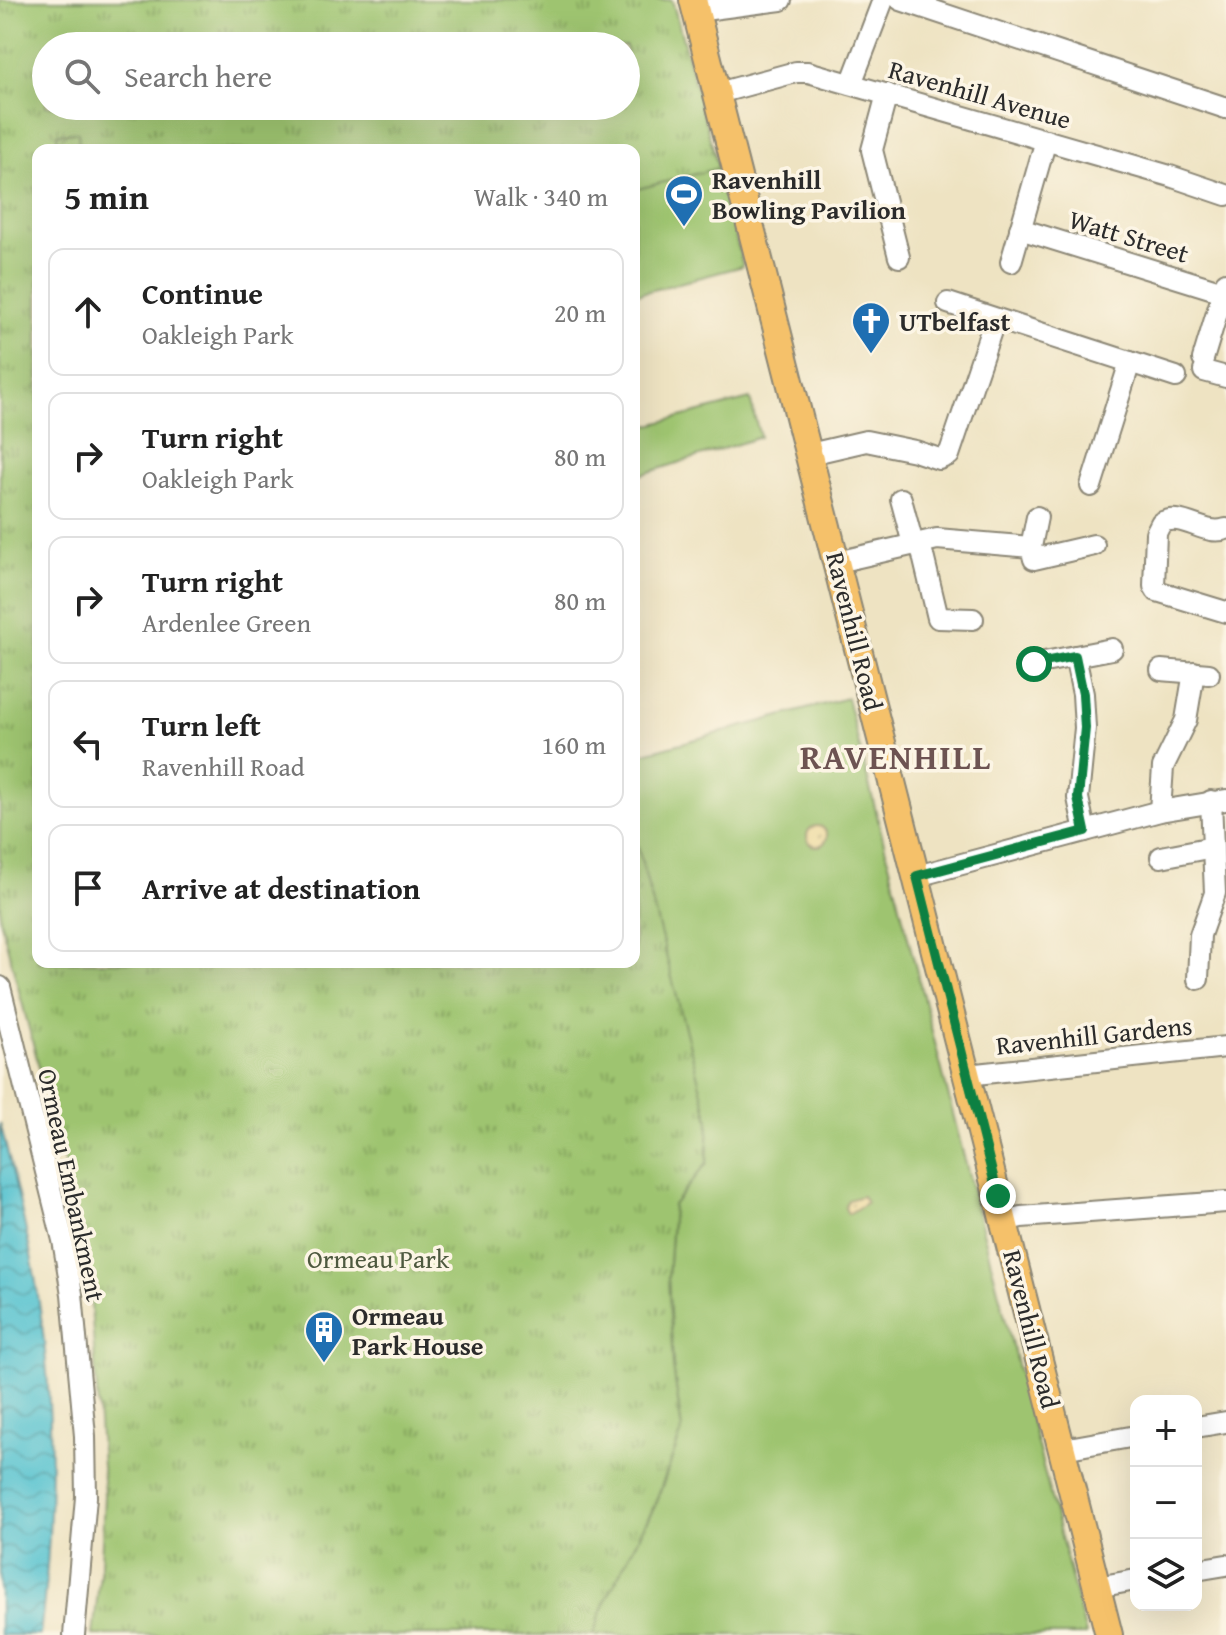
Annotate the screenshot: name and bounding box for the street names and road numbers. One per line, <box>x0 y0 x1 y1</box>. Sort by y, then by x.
street label: Ravenhill Avenue <box>884 49 1076 139</box>
street label: Watt Street <box>1064 199 1194 273</box>
street label: Ravenhill Road <box>816 547 894 715</box>
street label: Ravenhill Gardens <box>994 1005 1194 1065</box>
street label: Ormeau Embankment <box>28 1065 116 1305</box>
street label: Ravenhill Road <box>993 1245 1071 1413</box>

